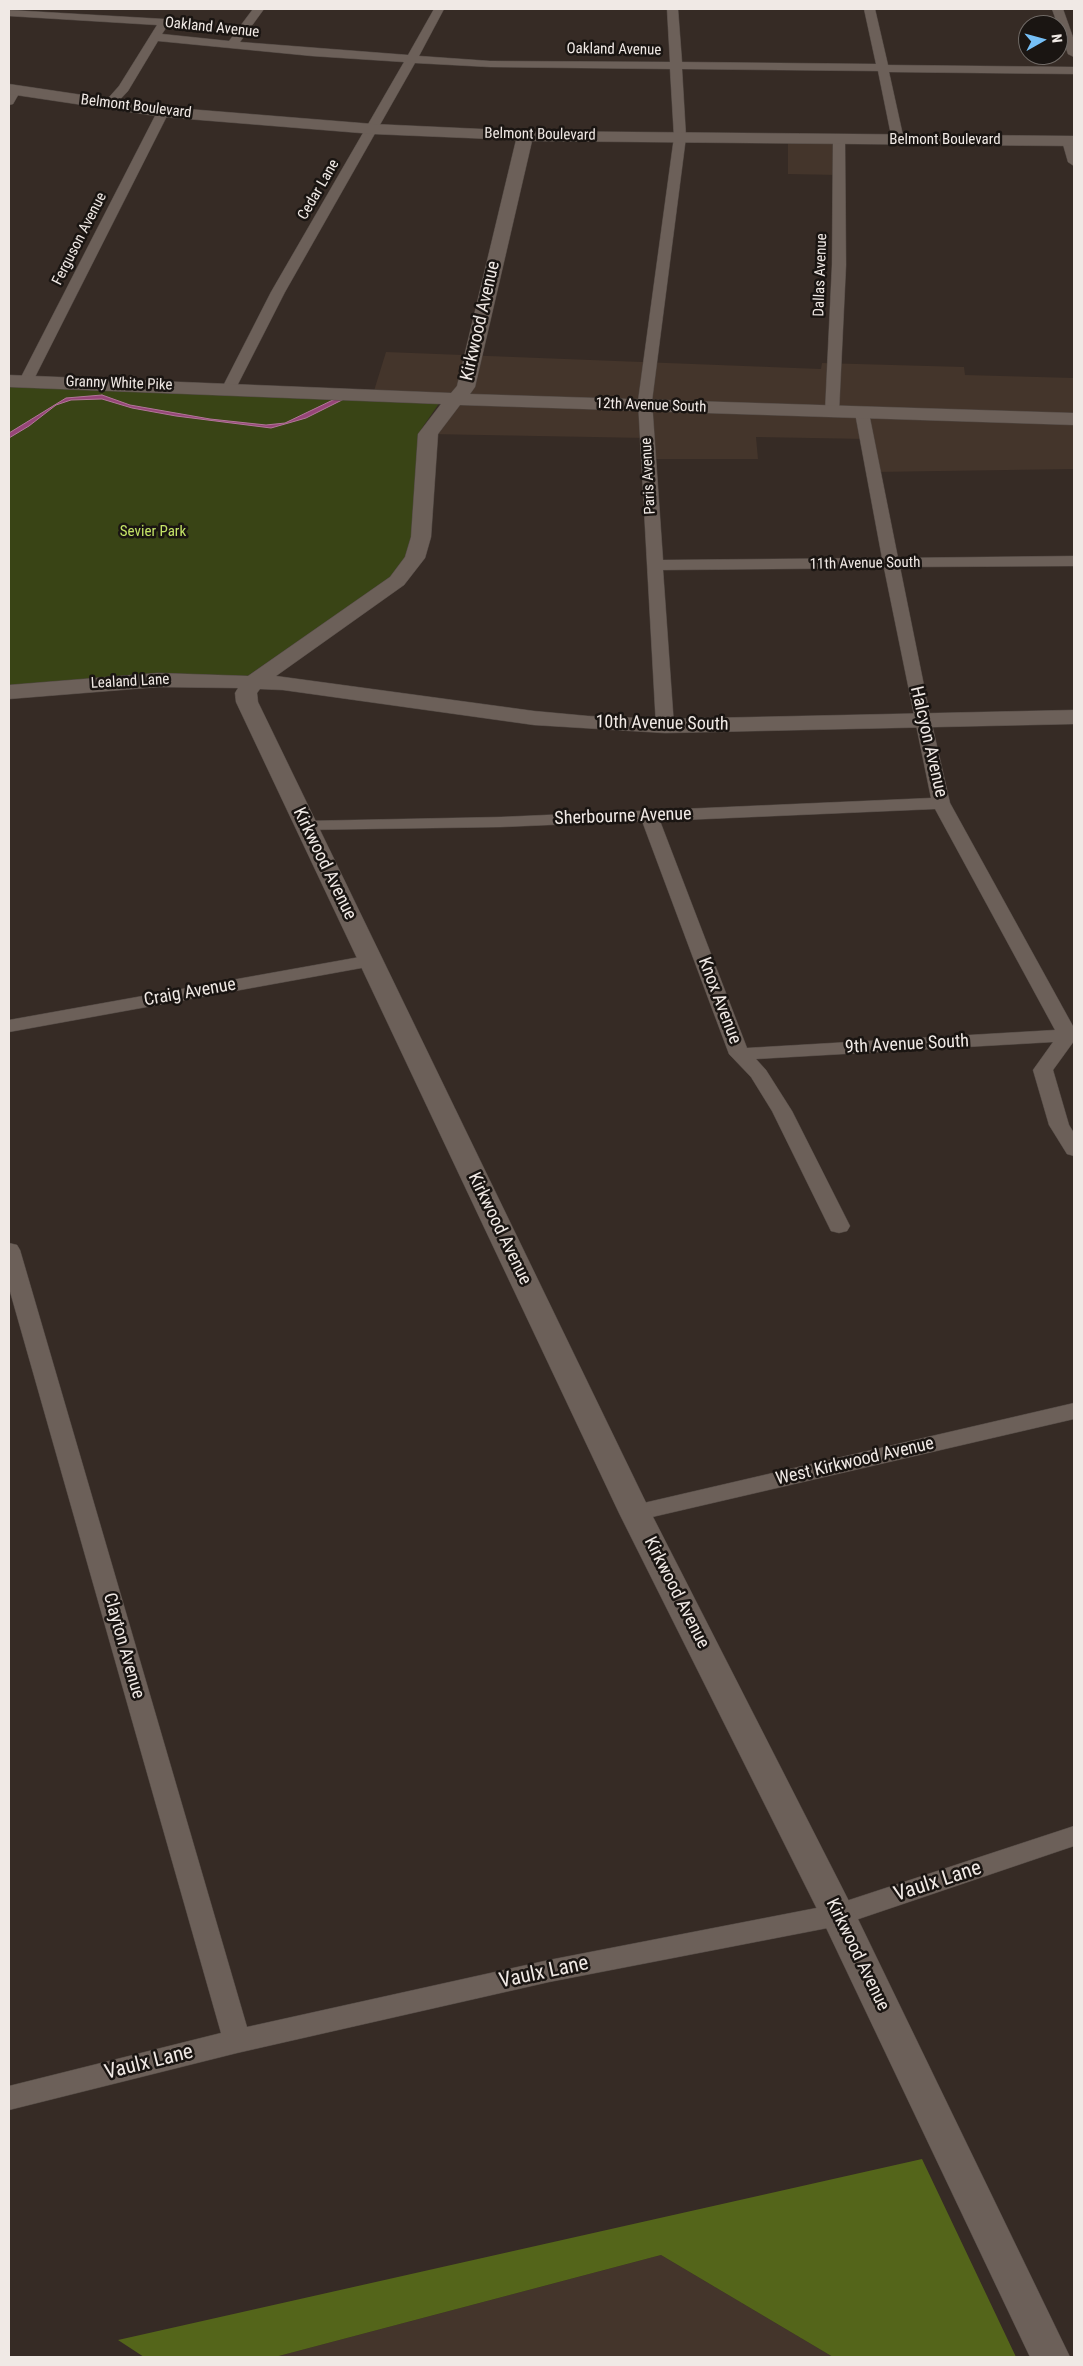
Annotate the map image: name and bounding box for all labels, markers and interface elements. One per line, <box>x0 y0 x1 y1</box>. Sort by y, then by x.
street label: Oakland Avenue <box>164 14 260 42</box>
north arrow <box>1018 15 1068 65</box>
text: N <box>1048 33 1065 44</box>
street label: Oakland Avenue <box>566 40 662 60</box>
street label: Belmont Boulevard <box>80 91 192 123</box>
street label: Belmont Boulevard <box>484 125 596 145</box>
street label: Belmont Boulevard <box>889 131 1001 149</box>
street label: Cedar Lane <box>295 157 343 223</box>
street label: Ferguson Avenue <box>49 190 111 288</box>
street label: Dallas Avenue <box>811 233 831 317</box>
street label: Kirkwood Avenue <box>457 259 505 383</box>
street label: Granny White Pike <box>65 373 173 395</box>
street label: 12th Avenue South <box>595 395 707 417</box>
street label: Paris Avenue <box>638 437 660 515</box>
park label: Sevier Park <box>120 523 186 541</box>
street label: 11th Avenue South <box>809 554 921 574</box>
street label: Lealand Lane <box>90 671 170 693</box>
street label: Halcyon Avenue <box>905 684 951 800</box>
street label: 10th Avenue South <box>595 712 729 736</box>
street label: Kirkwood Avenue <box>288 804 360 924</box>
street label: Sherbourne Avenue <box>554 804 692 830</box>
street label: Knox Avenue <box>693 955 745 1047</box>
street label: Craig Avenue <box>142 974 238 1012</box>
street label: 9th Avenue South <box>844 1031 970 1059</box>
street label: Kirkwood Avenue <box>463 1169 535 1289</box>
street label: West Kirkwood Avenue <box>774 1433 936 1491</box>
street label: Kirkwood Avenue <box>639 1534 713 1652</box>
street label: Clayton Avenue <box>98 1591 148 1701</box>
street label: Vaulx Lane <box>891 1856 985 1908</box>
street label: Kirkwood Avenue <box>821 1895 893 2015</box>
street label: Vaulx Lane <box>497 1951 591 1995</box>
street label: Vaulx Lane <box>102 2040 196 2086</box>

